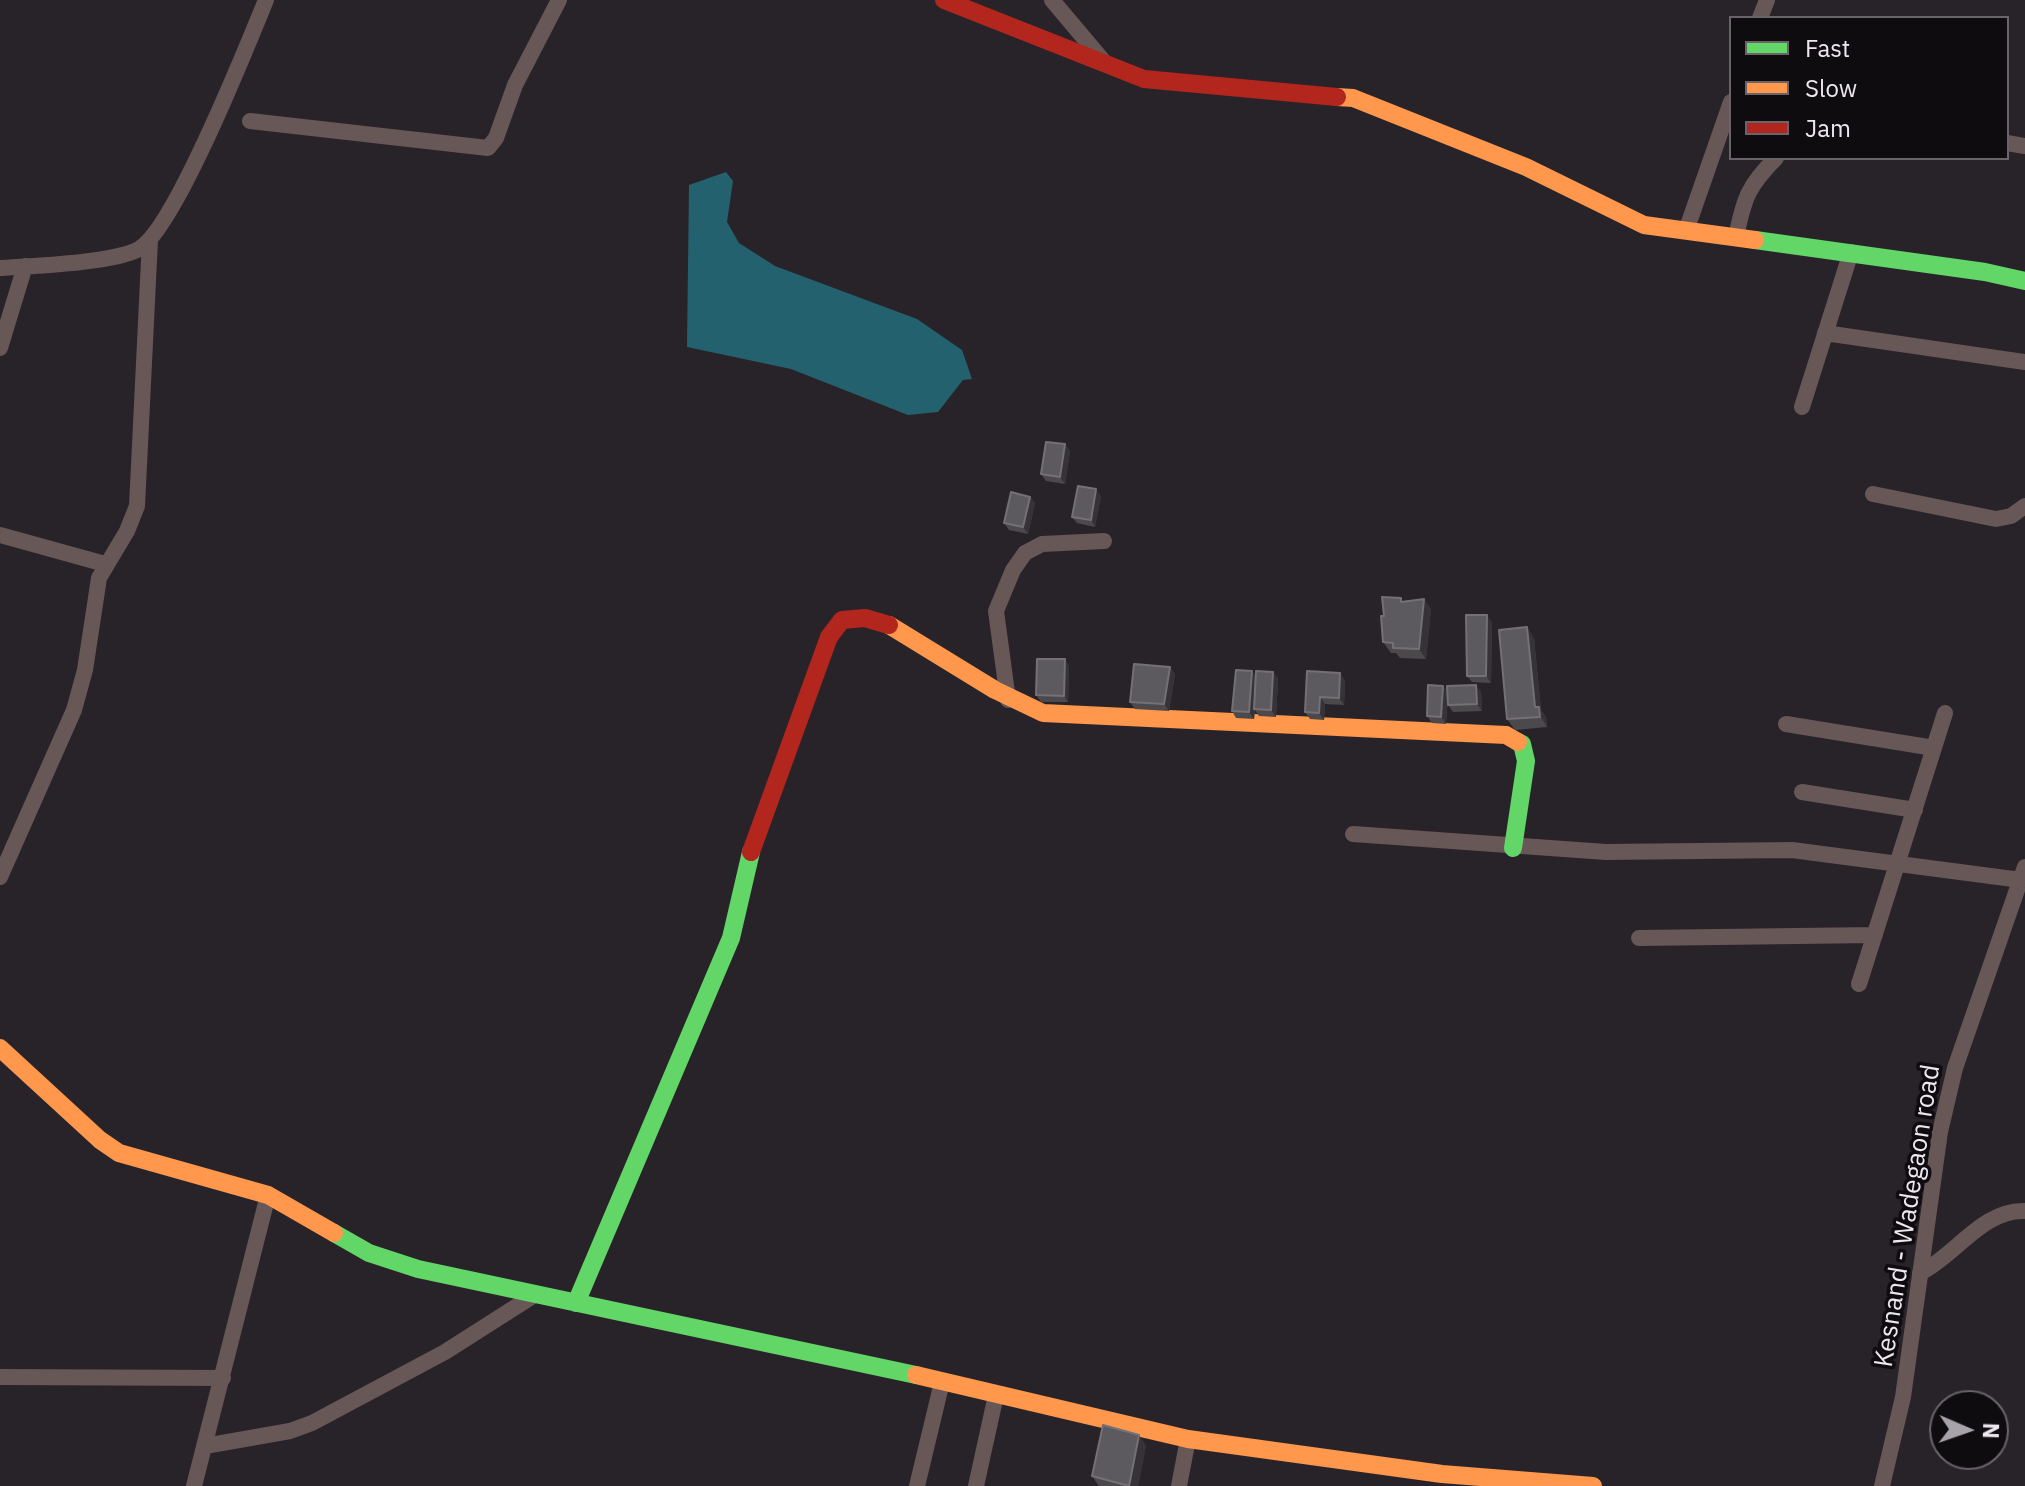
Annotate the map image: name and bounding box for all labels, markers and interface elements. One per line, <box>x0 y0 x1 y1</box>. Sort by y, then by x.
legend <box>1729 16 2009 160</box>
text: Fast <box>1805 32 1850 64</box>
text: Slow <box>1805 72 1857 104</box>
text: Jam <box>1805 112 1851 144</box>
street label: Kesnand - Wadegaon road <box>1869 1062 1947 1370</box>
north arrow <box>1929 1390 2009 1470</box>
text: N <box>1977 1422 2006 1439</box>

